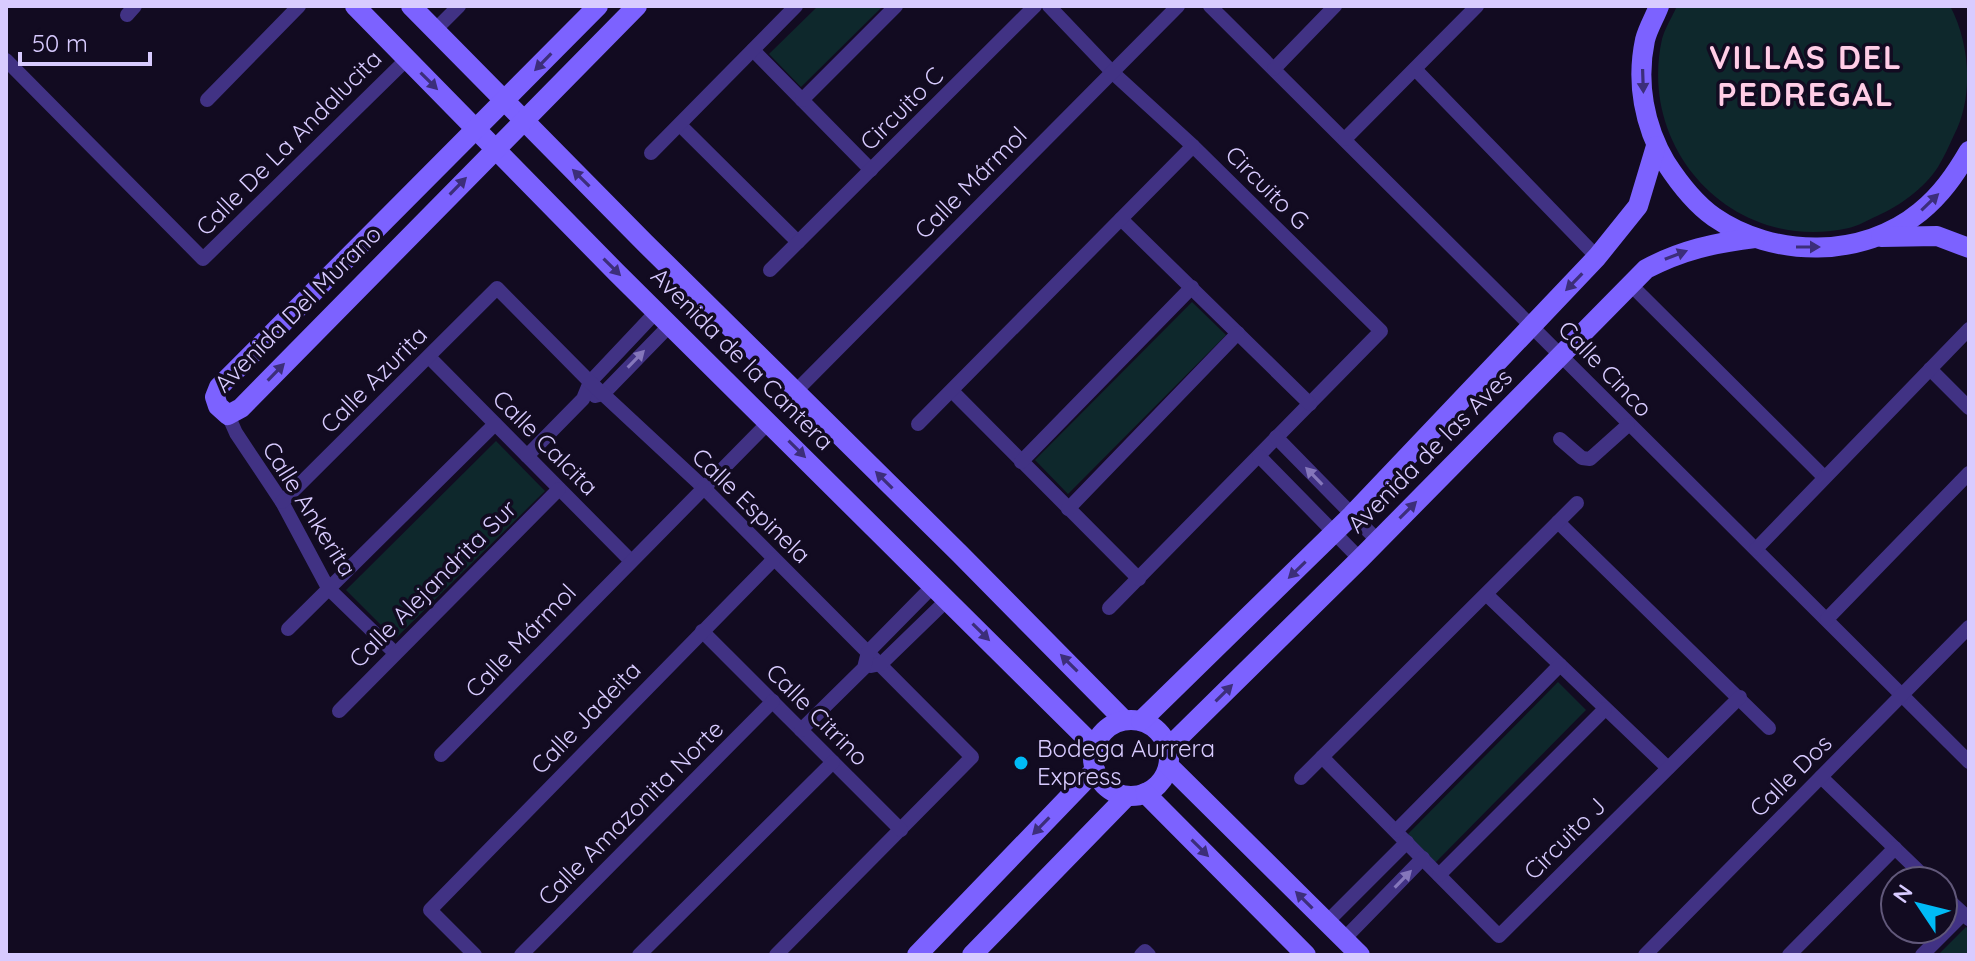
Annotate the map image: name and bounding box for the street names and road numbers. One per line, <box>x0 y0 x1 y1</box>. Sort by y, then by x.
street label: Calle De La Andalucita <box>189 43 387 241</box>
street label: Circuito C <box>853 60 949 156</box>
street label: Calle Mármol <box>908 120 1033 245</box>
street label: Circuito G <box>1219 139 1316 236</box>
street label: Avenida Del Murano <box>207 218 387 398</box>
street label: Avenida de la Cantera <box>645 261 840 456</box>
street label: Calle Cinco <box>1552 314 1659 423</box>
street label: Calle Azurita <box>314 320 433 439</box>
street label: Avenida de las Aves <box>1341 362 1518 539</box>
street label: Calle Calcita <box>487 383 605 501</box>
street label: Calle Ankerita <box>256 435 363 581</box>
street label: Calle Espinela <box>686 441 817 569</box>
street label: Calle Alejandrita Sur <box>342 493 522 673</box>
street label: Calle Mármol <box>459 577 582 703</box>
street label: Calle Jadeita <box>524 655 647 780</box>
street label: Calle Citrino <box>760 657 875 772</box>
street label: Calle Amazonita Norte <box>531 713 729 911</box>
street label: Calle Dos <box>1743 728 1838 823</box>
street label: Circuito J <box>1517 791 1612 886</box>

